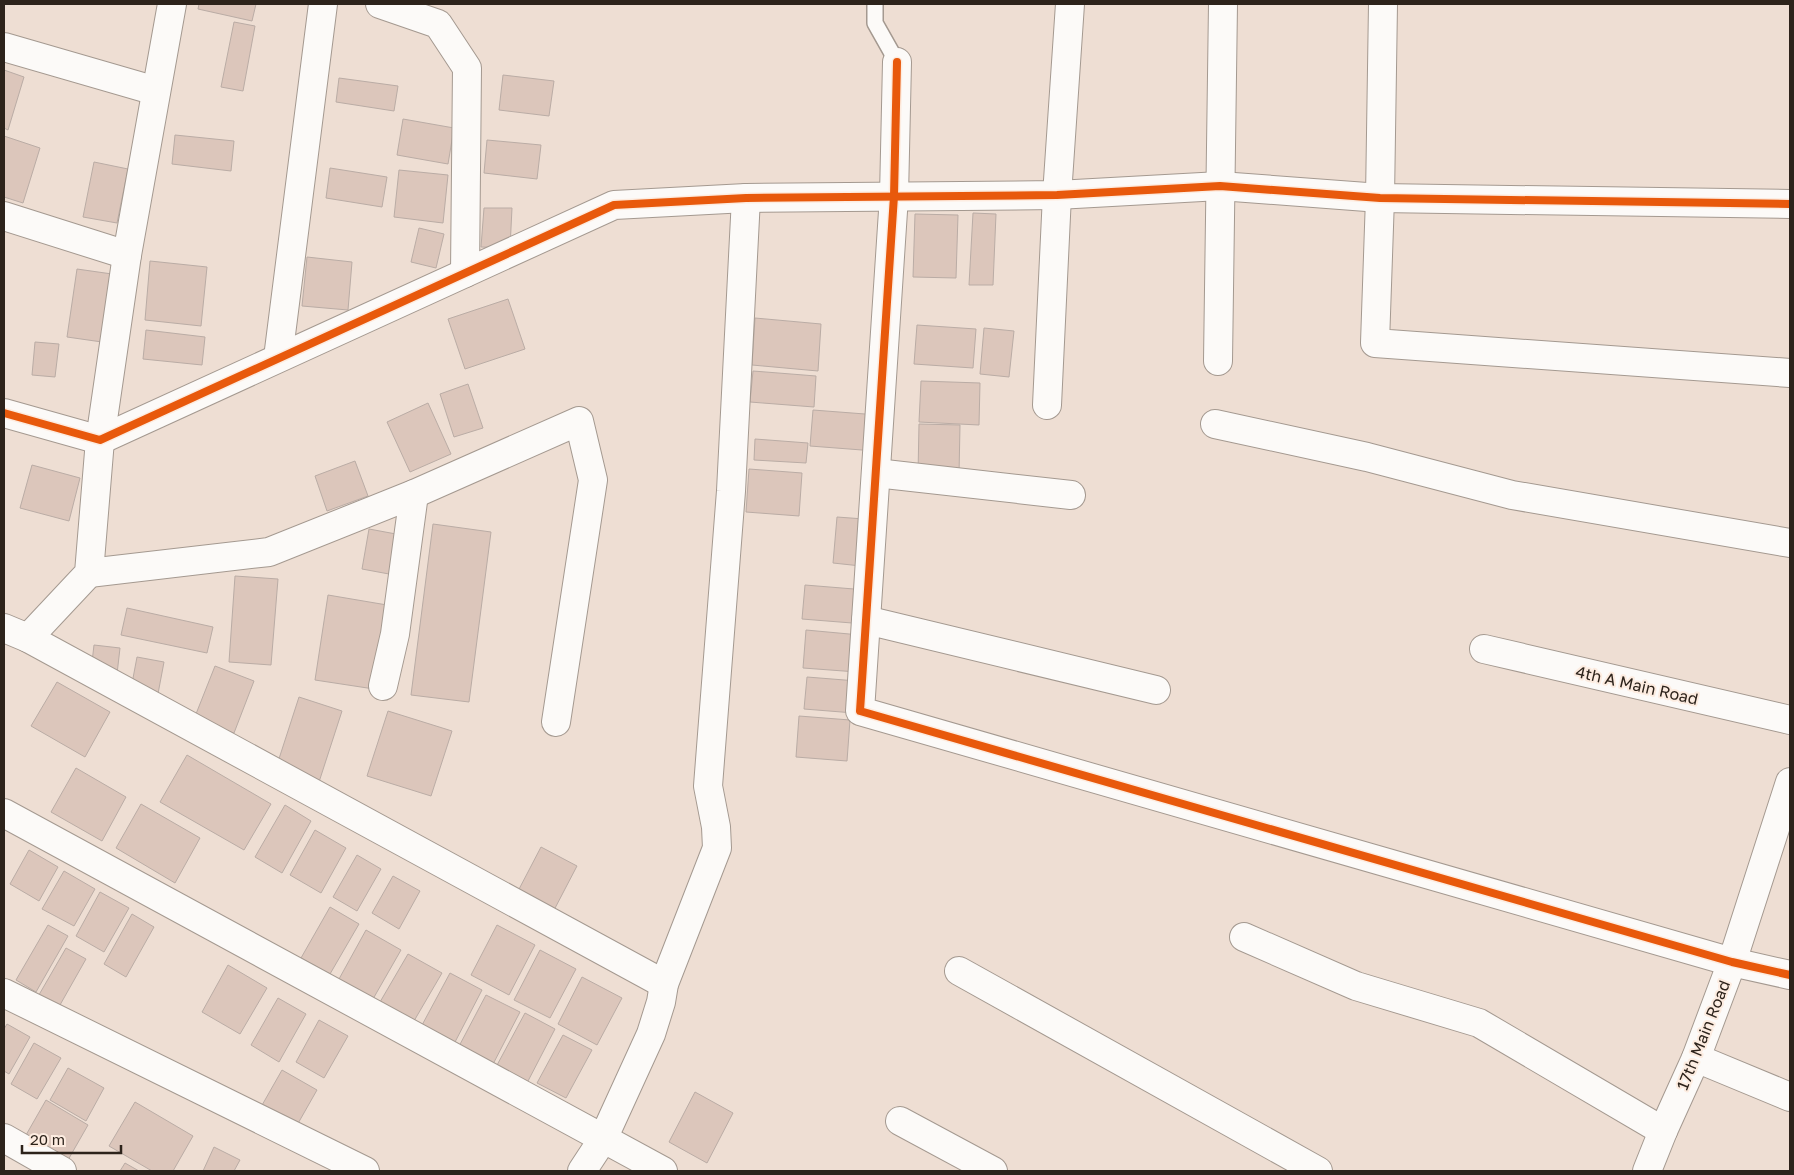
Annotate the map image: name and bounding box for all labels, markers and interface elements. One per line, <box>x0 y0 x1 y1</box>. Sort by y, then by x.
street label: 4th A Main Road <box>1574 661 1700 709</box>
street label: 17th Main Road <box>1672 977 1734 1093</box>
scale bar <box>22 1122 121 1154</box>
text: 20 m <box>30 1130 65 1148</box>

